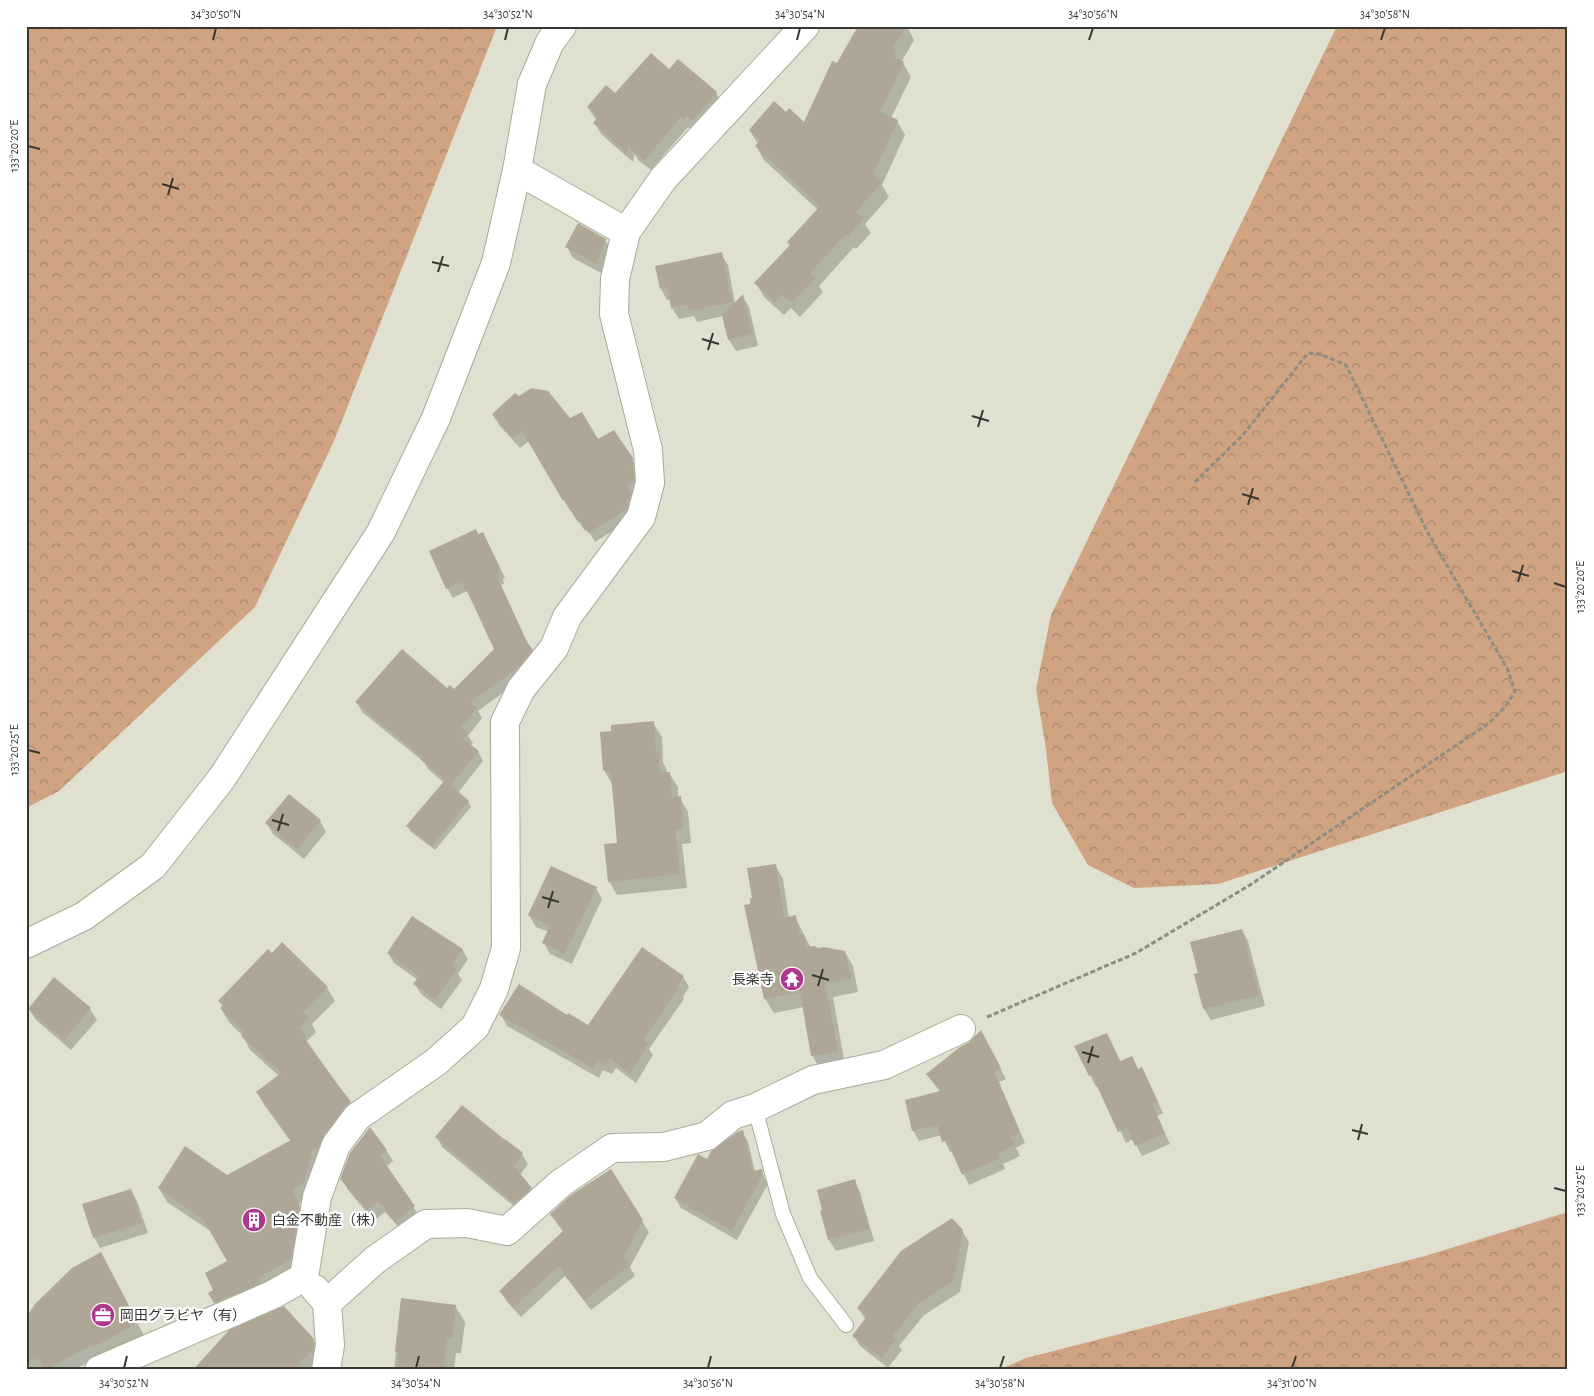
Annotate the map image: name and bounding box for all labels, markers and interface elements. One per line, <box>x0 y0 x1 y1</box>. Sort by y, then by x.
text: 34°30'50"N <box>191 8 241 20</box>
text: 34°30'52"N <box>483 8 533 20</box>
text: 34°30'54"N <box>775 8 825 20</box>
text: 34°30'56"N <box>1068 8 1118 20</box>
text: 34°30'58"N <box>1360 8 1410 20</box>
text: 133°20'20"E <box>8 120 20 172</box>
text: 133°20'20"E <box>1574 561 1586 613</box>
text: 133°20'25"E <box>8 724 20 775</box>
temple icon: 長楽寺 <box>779 966 805 992</box>
place label: 長楽寺 <box>732 972 774 987</box>
text: 133°20'25"E <box>1574 1165 1586 1216</box>
building icon: 白金不動産（株） <box>241 1207 267 1233</box>
place label: 白金不動産（株） <box>272 1213 384 1228</box>
office icon: 岡田グラビヤ（有） <box>90 1302 116 1328</box>
place label: 岡田グラビヤ（有） <box>120 1308 246 1323</box>
text: 34°30'52"N <box>99 1377 149 1389</box>
text: 34°30'54"N <box>391 1377 441 1389</box>
text: 34°30'56"N <box>683 1377 733 1389</box>
text: 34°30'58"N <box>975 1377 1025 1389</box>
text: 34°31'00"N <box>1267 1377 1317 1389</box>

